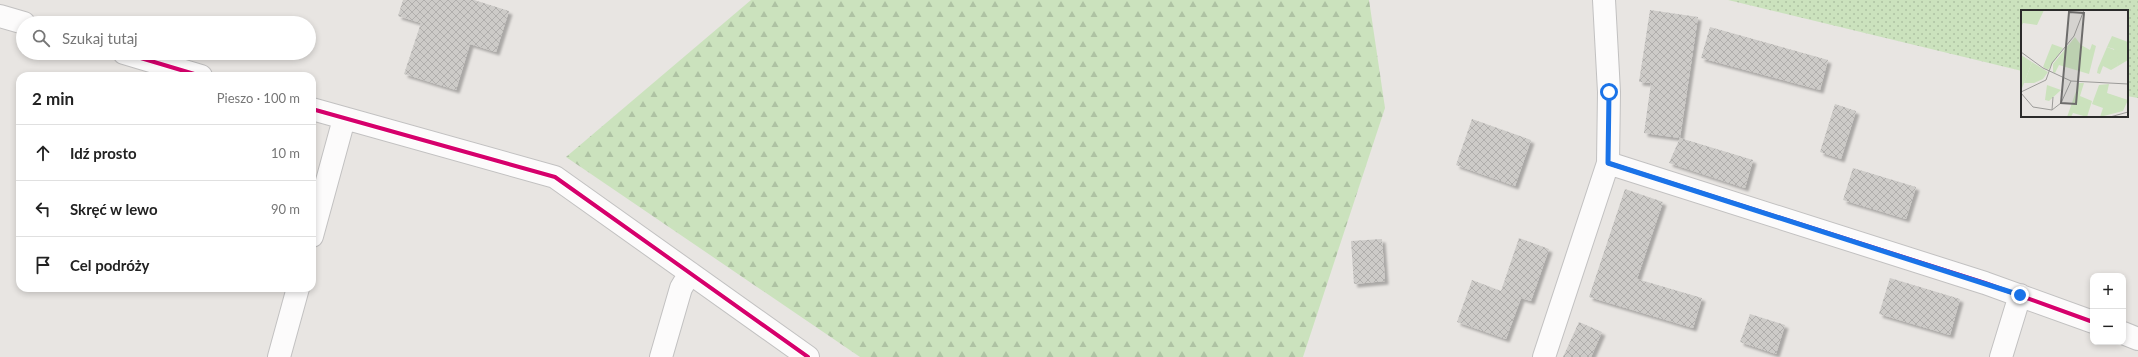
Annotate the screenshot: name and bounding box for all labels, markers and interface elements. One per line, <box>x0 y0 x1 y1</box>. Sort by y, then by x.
inset map <box>2021 10 2128 117</box>
search box <box>16 16 316 60</box>
icon: search <box>30 27 52 49</box>
text: Szukaj tutaj <box>62 29 138 47</box>
route start <box>1600 83 1618 101</box>
text: 2 min <box>32 88 74 109</box>
text: Pieszo · 100 m <box>217 90 300 106</box>
icon: ahead <box>32 142 54 164</box>
text: Idź prosto <box>70 144 137 162</box>
text: 10 m <box>271 145 300 161</box>
icon: left <box>32 198 54 220</box>
text: Skręć w lewo <box>70 200 158 218</box>
text: 90 m <box>271 201 300 217</box>
icon: arrive <box>32 254 54 276</box>
text: Cel podróży <box>70 256 149 274</box>
map controls <box>2090 273 2126 345</box>
button: + <box>2090 273 2126 309</box>
route end <box>2011 286 2029 304</box>
button: − <box>2090 309 2126 345</box>

